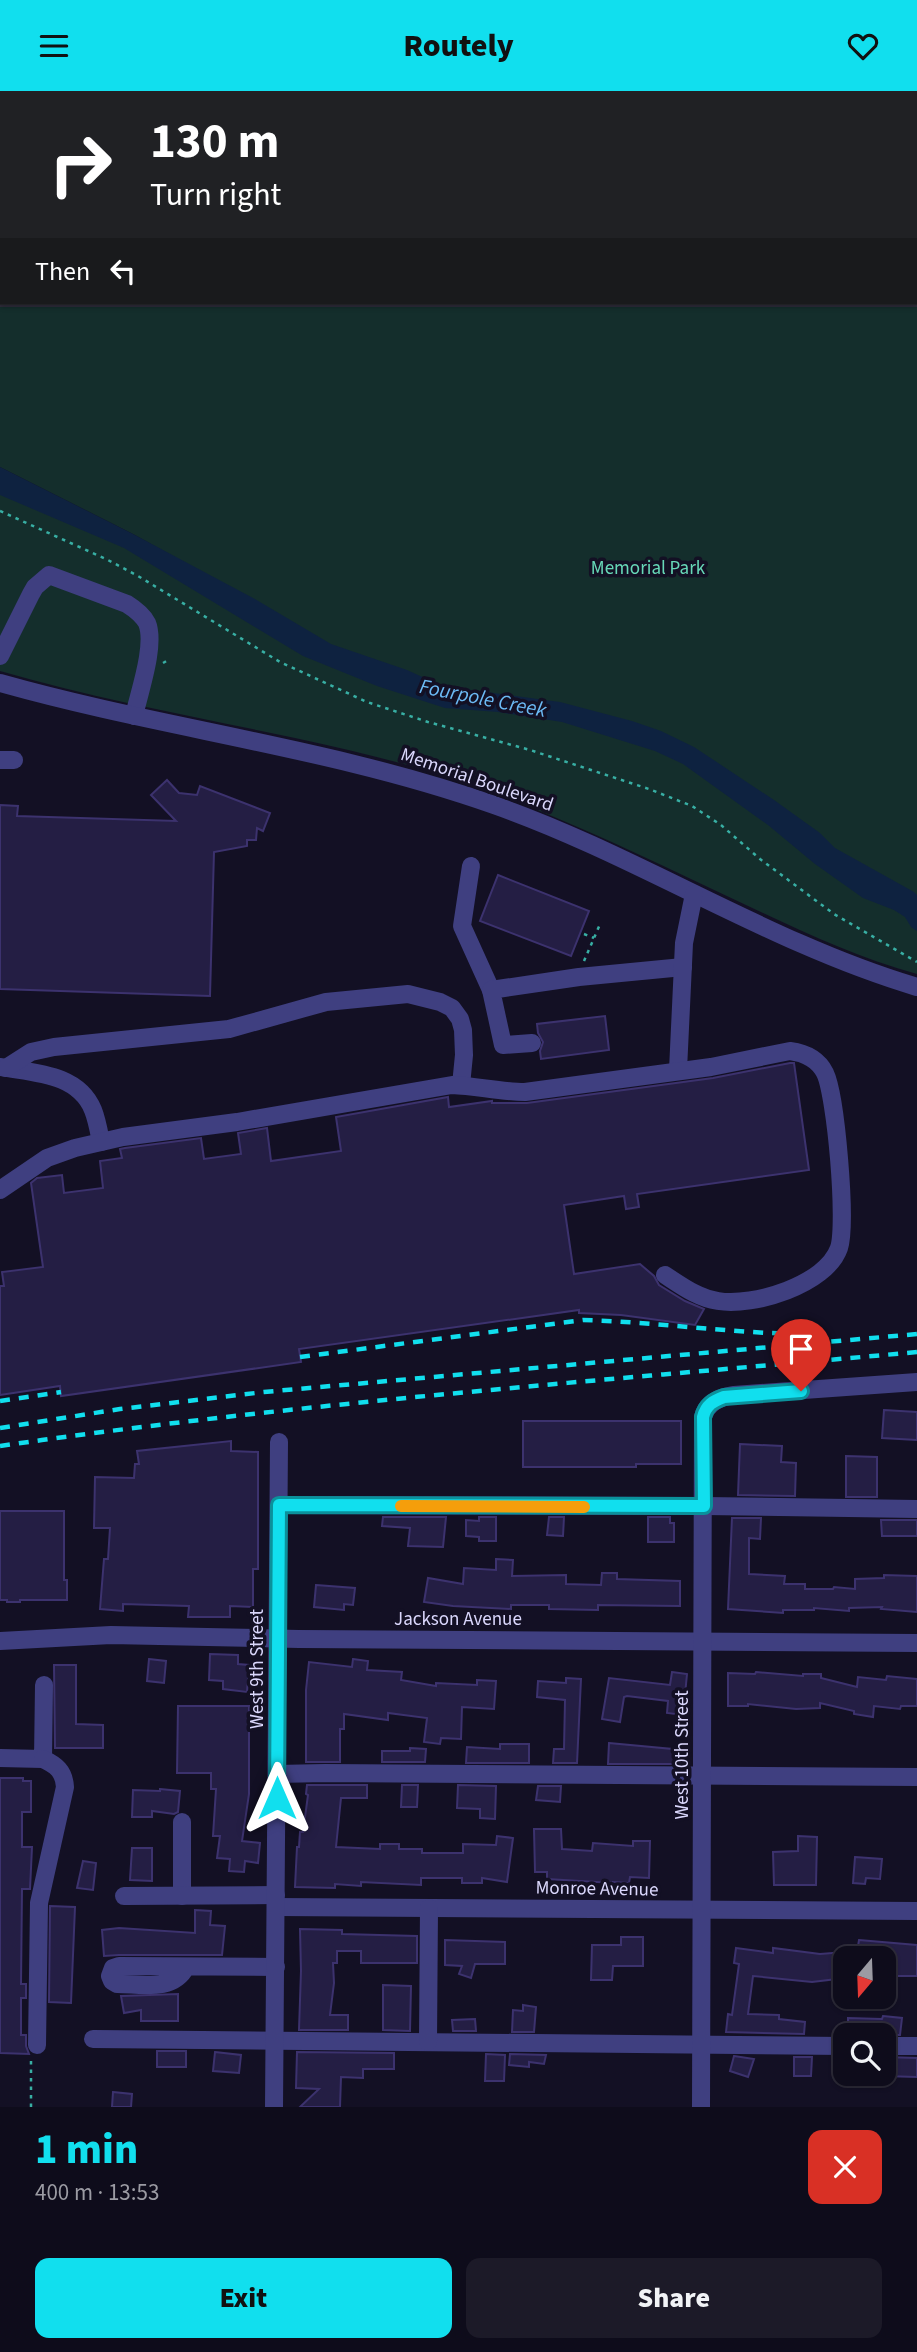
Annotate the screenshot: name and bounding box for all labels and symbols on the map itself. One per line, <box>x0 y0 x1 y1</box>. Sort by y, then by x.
park label: Memorial Park <box>591 555 706 582</box>
water label: Fourpole Creek <box>417 671 550 725</box>
street label: Memorial Boulevard <box>397 741 557 819</box>
pin <box>771 1319 831 1391</box>
street label: Jackson Avenue <box>394 1606 522 1633</box>
street label: West 9th Street <box>244 1609 271 1729</box>
street label: West 10th Street <box>669 1690 696 1820</box>
position arrow <box>240 1761 314 1835</box>
street label: Monroe Avenue <box>535 1874 659 1904</box>
north arrow <box>833 1946 896 2009</box>

